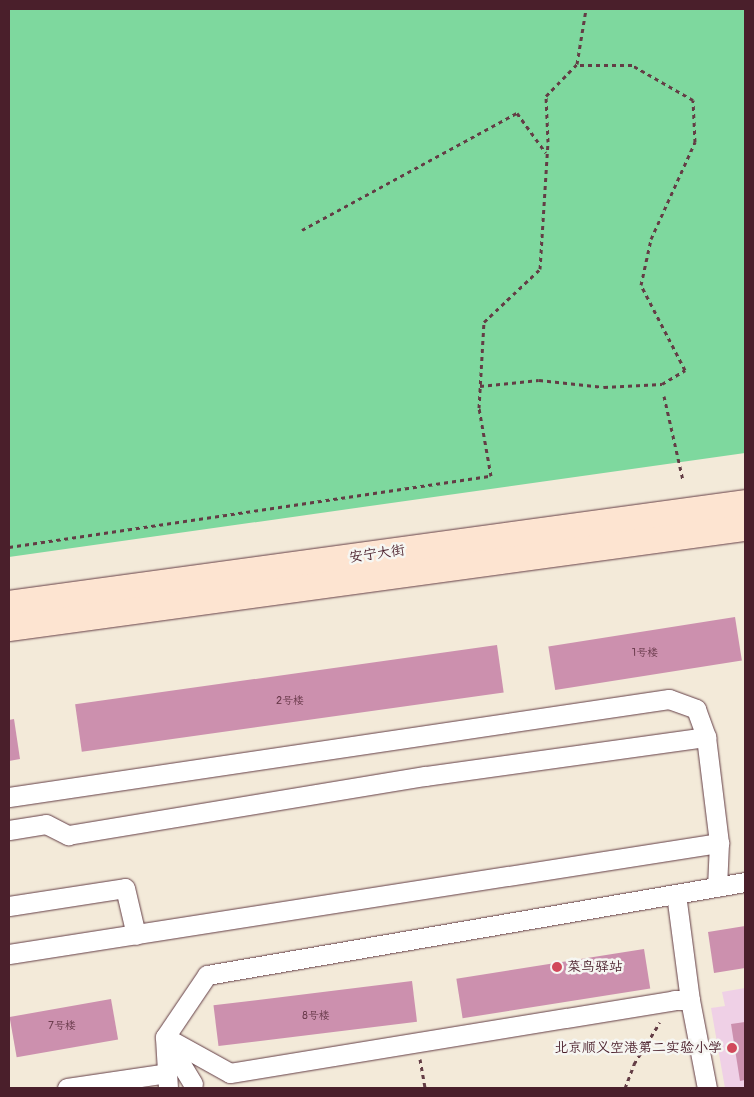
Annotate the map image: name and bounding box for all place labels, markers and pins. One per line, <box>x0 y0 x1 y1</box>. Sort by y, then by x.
place label: 菜鸟驿站 <box>567 959 623 975</box>
marker: 菜鸟驿站 <box>551 961 563 973</box>
place label: 北京顺义空港第二实验小学 <box>554 1040 722 1056</box>
marker: 北京顺义空港第二实验小学 <box>726 1042 738 1054</box>

